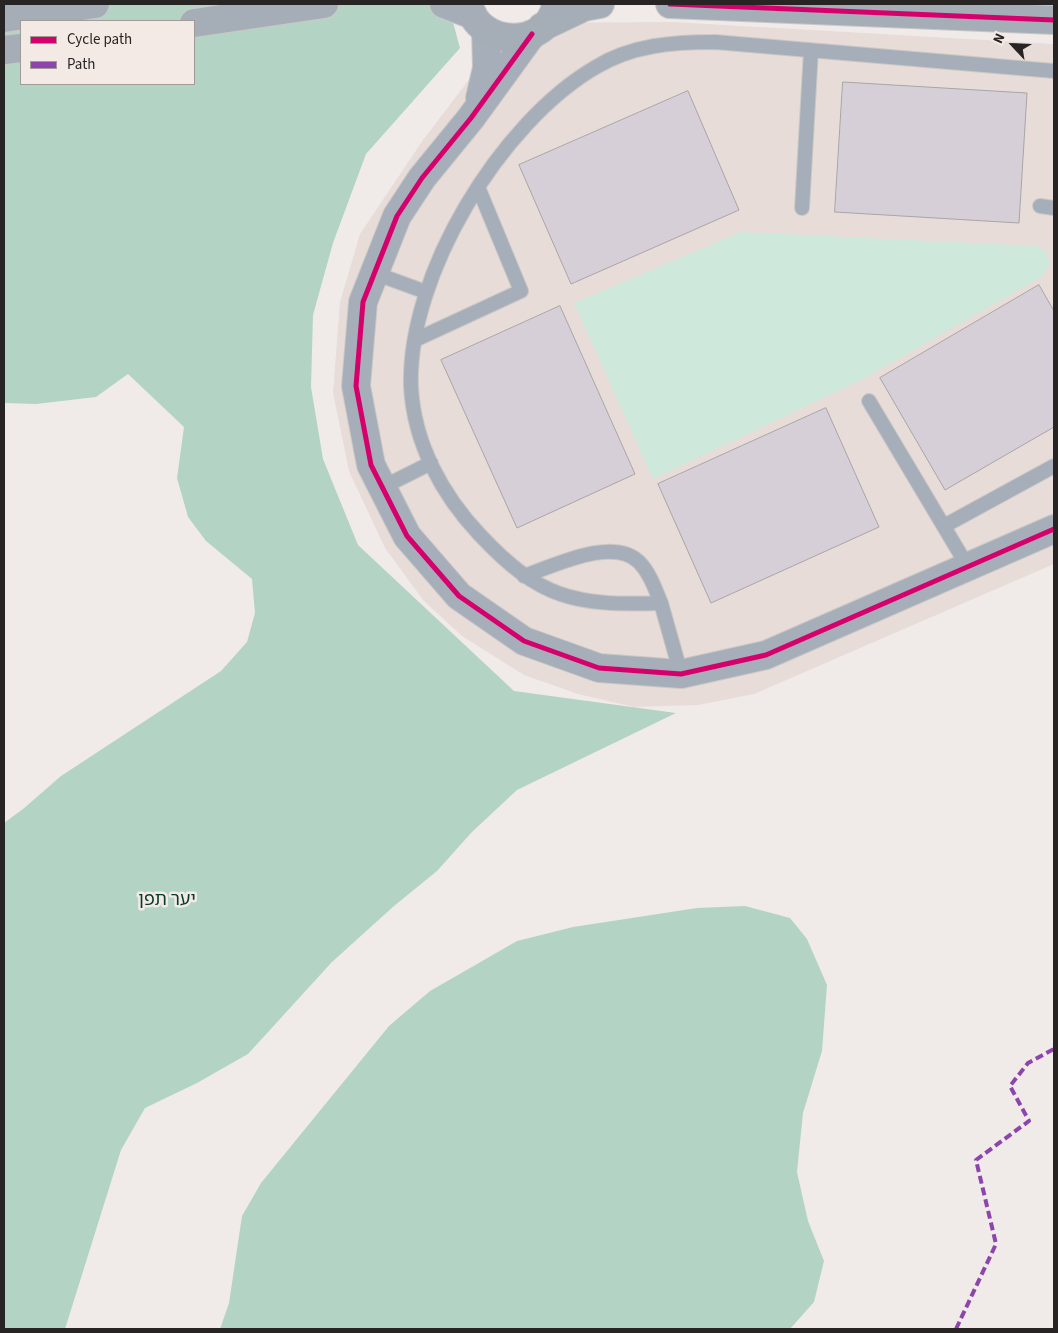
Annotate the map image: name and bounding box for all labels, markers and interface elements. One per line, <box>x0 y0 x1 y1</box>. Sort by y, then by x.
legend <box>20 20 195 85</box>
north arrow <box>988 20 1038 70</box>
text: Cycle path <box>67 29 132 50</box>
text: N <box>988 30 1010 47</box>
text: Path <box>67 54 95 75</box>
park label: יער תפן <box>138 890 196 912</box>

